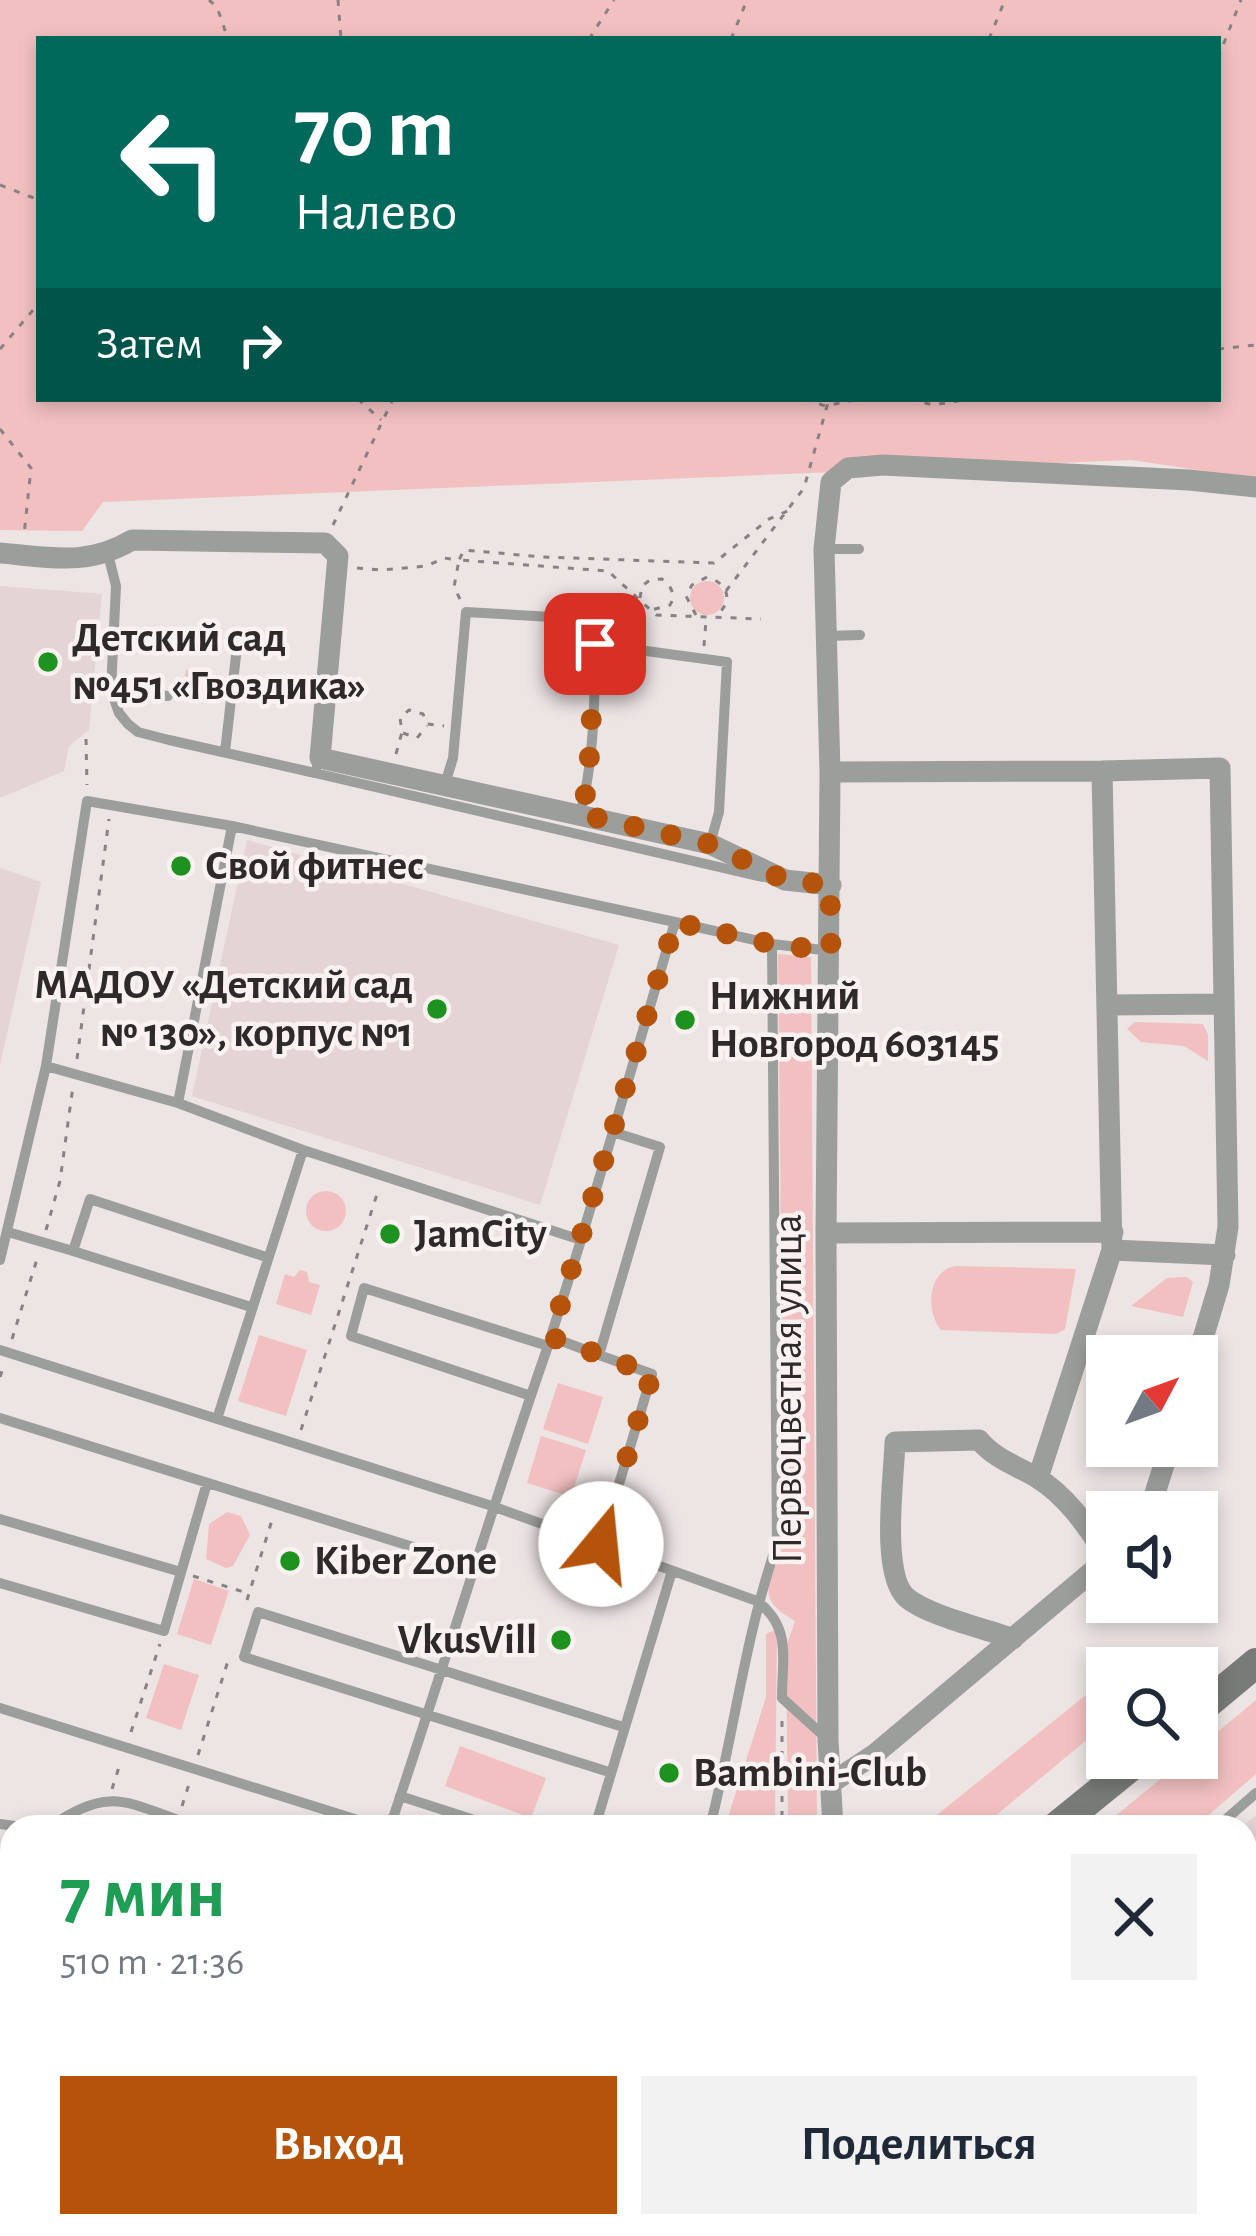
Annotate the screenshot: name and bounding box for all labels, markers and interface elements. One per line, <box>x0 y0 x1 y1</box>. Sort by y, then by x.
icon: left <box>96 84 252 240</box>
text: 70 m <box>294 88 455 172</box>
text: Налево <box>294 186 457 240</box>
icon: right <box>227 312 293 378</box>
text: Затем <box>96 322 203 367</box>
pin <box>544 593 646 695</box>
icon: arrive <box>562 611 628 677</box>
place label: Детский сад №451 «Гвоздика» <box>72 617 366 707</box>
marker: Детский сад №451 «Гвоздика» <box>35 649 61 675</box>
place label: Свой фитнес <box>205 845 424 887</box>
marker: Свой фитнес <box>168 853 194 879</box>
place label: МАДОУ «Детский сад № 130», корпус №1 <box>34 964 413 1054</box>
place label: Нижний Новгород 603145 <box>709 975 999 1065</box>
marker: МАДОУ «Детский сад № 130», корпус №1 <box>424 996 450 1022</box>
marker: Нижний Новгород 603145 <box>672 1007 698 1033</box>
place label: JamCity <box>414 1213 547 1255</box>
street label: Первоцветная улица <box>767 1214 809 1564</box>
marker: JamCity <box>377 1221 403 1247</box>
north arrow <box>1086 1335 1218 1467</box>
map controls <box>1086 1335 1218 1779</box>
position arrow <box>538 1481 664 1607</box>
button: sound <box>1086 1491 1218 1623</box>
place label: Kiber Zone <box>314 1540 497 1582</box>
marker: Kiber Zone <box>277 1548 303 1574</box>
place label: VkusVill <box>397 1619 537 1661</box>
marker: VkusVill <box>548 1627 574 1653</box>
button: search <box>1086 1647 1218 1779</box>
place label: Bambini-Club <box>693 1752 927 1794</box>
marker: Bambini-Club <box>656 1760 682 1786</box>
button: close <box>1071 1854 1197 1980</box>
text: 7 мин <box>60 1858 226 1930</box>
text: 510 m · 21:36 <box>60 1943 244 1982</box>
button: Выход <box>60 2076 617 2214</box>
button: Поделиться <box>641 2076 1197 2214</box>

